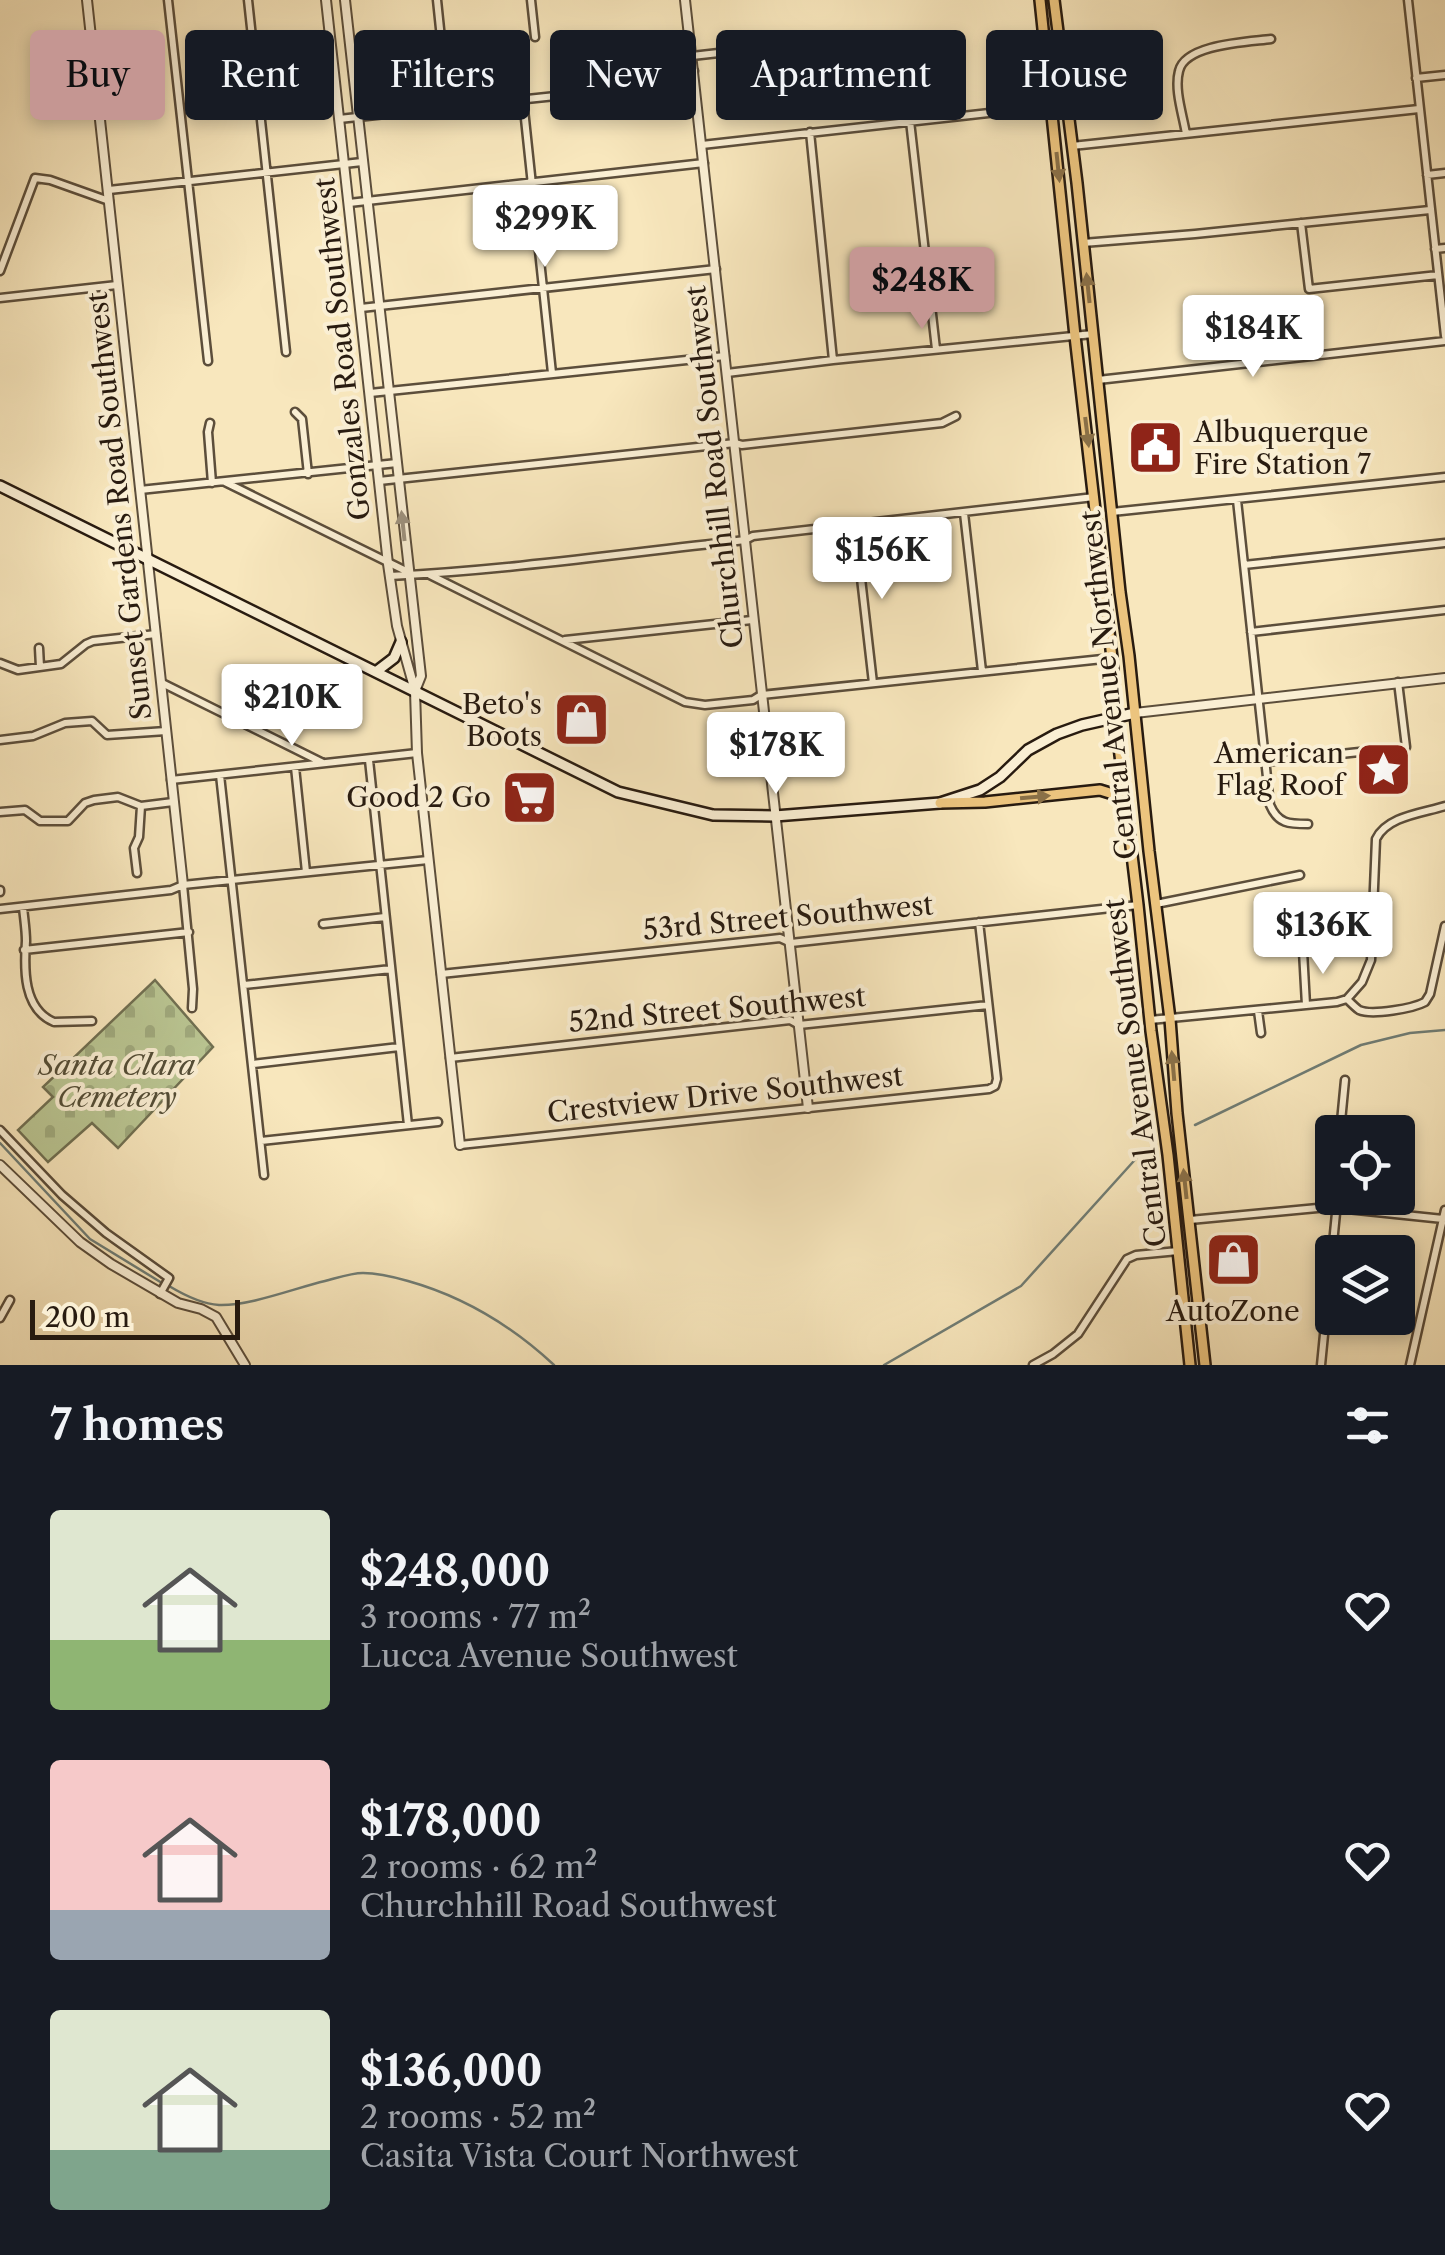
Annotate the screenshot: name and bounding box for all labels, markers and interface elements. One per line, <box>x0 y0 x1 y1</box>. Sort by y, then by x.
chip: Buy <box>30 30 165 120</box>
chip: Rent <box>185 30 334 120</box>
chip: Filters <box>354 30 530 120</box>
chip: New <box>550 30 696 120</box>
chip: Apartment <box>716 30 966 120</box>
chip: House <box>986 30 1163 120</box>
one-way arrow <box>1050 151 1066 183</box>
street label: Gonzales Road Southwest <box>307 176 377 522</box>
pin: $299K <box>475 185 615 270</box>
text: $299K <box>495 198 595 237</box>
pin: $248K <box>852 247 992 332</box>
text: $248K <box>872 260 973 299</box>
one-way arrow <box>1080 272 1096 304</box>
street label: Churchhill Road Southwest <box>678 284 750 650</box>
street label: Sunset Gardens Road Southwest <box>80 290 158 722</box>
pin: $184K <box>1183 295 1323 380</box>
text: $184K <box>1205 308 1301 347</box>
place label: Albuquerque Fire Station 7 <box>1193 415 1371 481</box>
one-way arrow <box>1079 417 1095 449</box>
public building icon: Albuquerque Fire Station 7 <box>1125 418 1185 478</box>
one-way arrow <box>395 509 411 541</box>
street label: Central Avenue Northwest <box>1073 509 1143 861</box>
pin: $156K <box>812 517 952 602</box>
text: $156K <box>835 530 929 569</box>
pin: $210K <box>222 664 362 749</box>
text: $210K <box>244 677 340 716</box>
place label: Beto's Boots <box>462 687 542 753</box>
shop icon: Beto's Boots <box>551 690 611 750</box>
pin: $178K <box>706 712 846 797</box>
text: $178K <box>729 725 823 764</box>
place label: American Flag Roof <box>1213 736 1347 802</box>
place icon: American Flag Roof <box>1353 739 1413 799</box>
supermarket icon: Good 2 Go <box>500 767 560 827</box>
place label: Good 2 Go <box>346 780 491 814</box>
one-way arrow <box>1019 788 1051 804</box>
street label: 53rd Street Southwest <box>641 887 935 947</box>
pin: $136K <box>1253 892 1393 977</box>
street label: Central Avenue Southwest <box>1097 897 1173 1249</box>
text: $136K <box>1275 905 1371 944</box>
street label: 52nd Street Southwest <box>567 979 867 1039</box>
park label: Santa Clara Cemetery <box>37 1048 196 1114</box>
one-way arrow <box>1165 1049 1181 1081</box>
street label: Crestview Drive Southwest <box>545 1058 905 1130</box>
map controls <box>1315 1115 1415 1335</box>
button: locate <box>1315 1115 1415 1215</box>
one-way arrow <box>1176 1168 1192 1200</box>
shop icon: AutoZone <box>1203 1230 1263 1290</box>
button: layers <box>1315 1235 1415 1335</box>
place label: AutoZone <box>1165 1294 1300 1328</box>
scale bar <box>30 1295 240 1340</box>
text: 200 m <box>45 1300 130 1334</box>
icon: filters <box>1340 1398 1395 1453</box>
text: 7 homes <box>50 1399 224 1451</box>
text: $248,000 <box>360 1545 550 1597</box>
icon: home <box>130 1550 250 1670</box>
icon: heart <box>1340 1583 1395 1638</box>
text: 3 rooms · 77 m² <box>360 1597 591 1636</box>
text: Lucca Avenue Southwest <box>360 1636 738 1675</box>
text: $178,000 <box>360 1795 541 1847</box>
icon: home <box>130 1800 250 1920</box>
icon: heart <box>1340 1833 1395 1888</box>
text: 2 rooms · 62 m² <box>360 1847 598 1886</box>
text: Churchhill Road Southwest <box>360 1886 777 1925</box>
text: $136,000 <box>360 2045 543 2097</box>
icon: home <box>130 2050 250 2170</box>
icon: heart <box>1340 2083 1395 2138</box>
text: 2 rooms · 52 m² <box>360 2097 596 2136</box>
text: Casita Vista Court Northwest <box>360 2136 798 2175</box>

